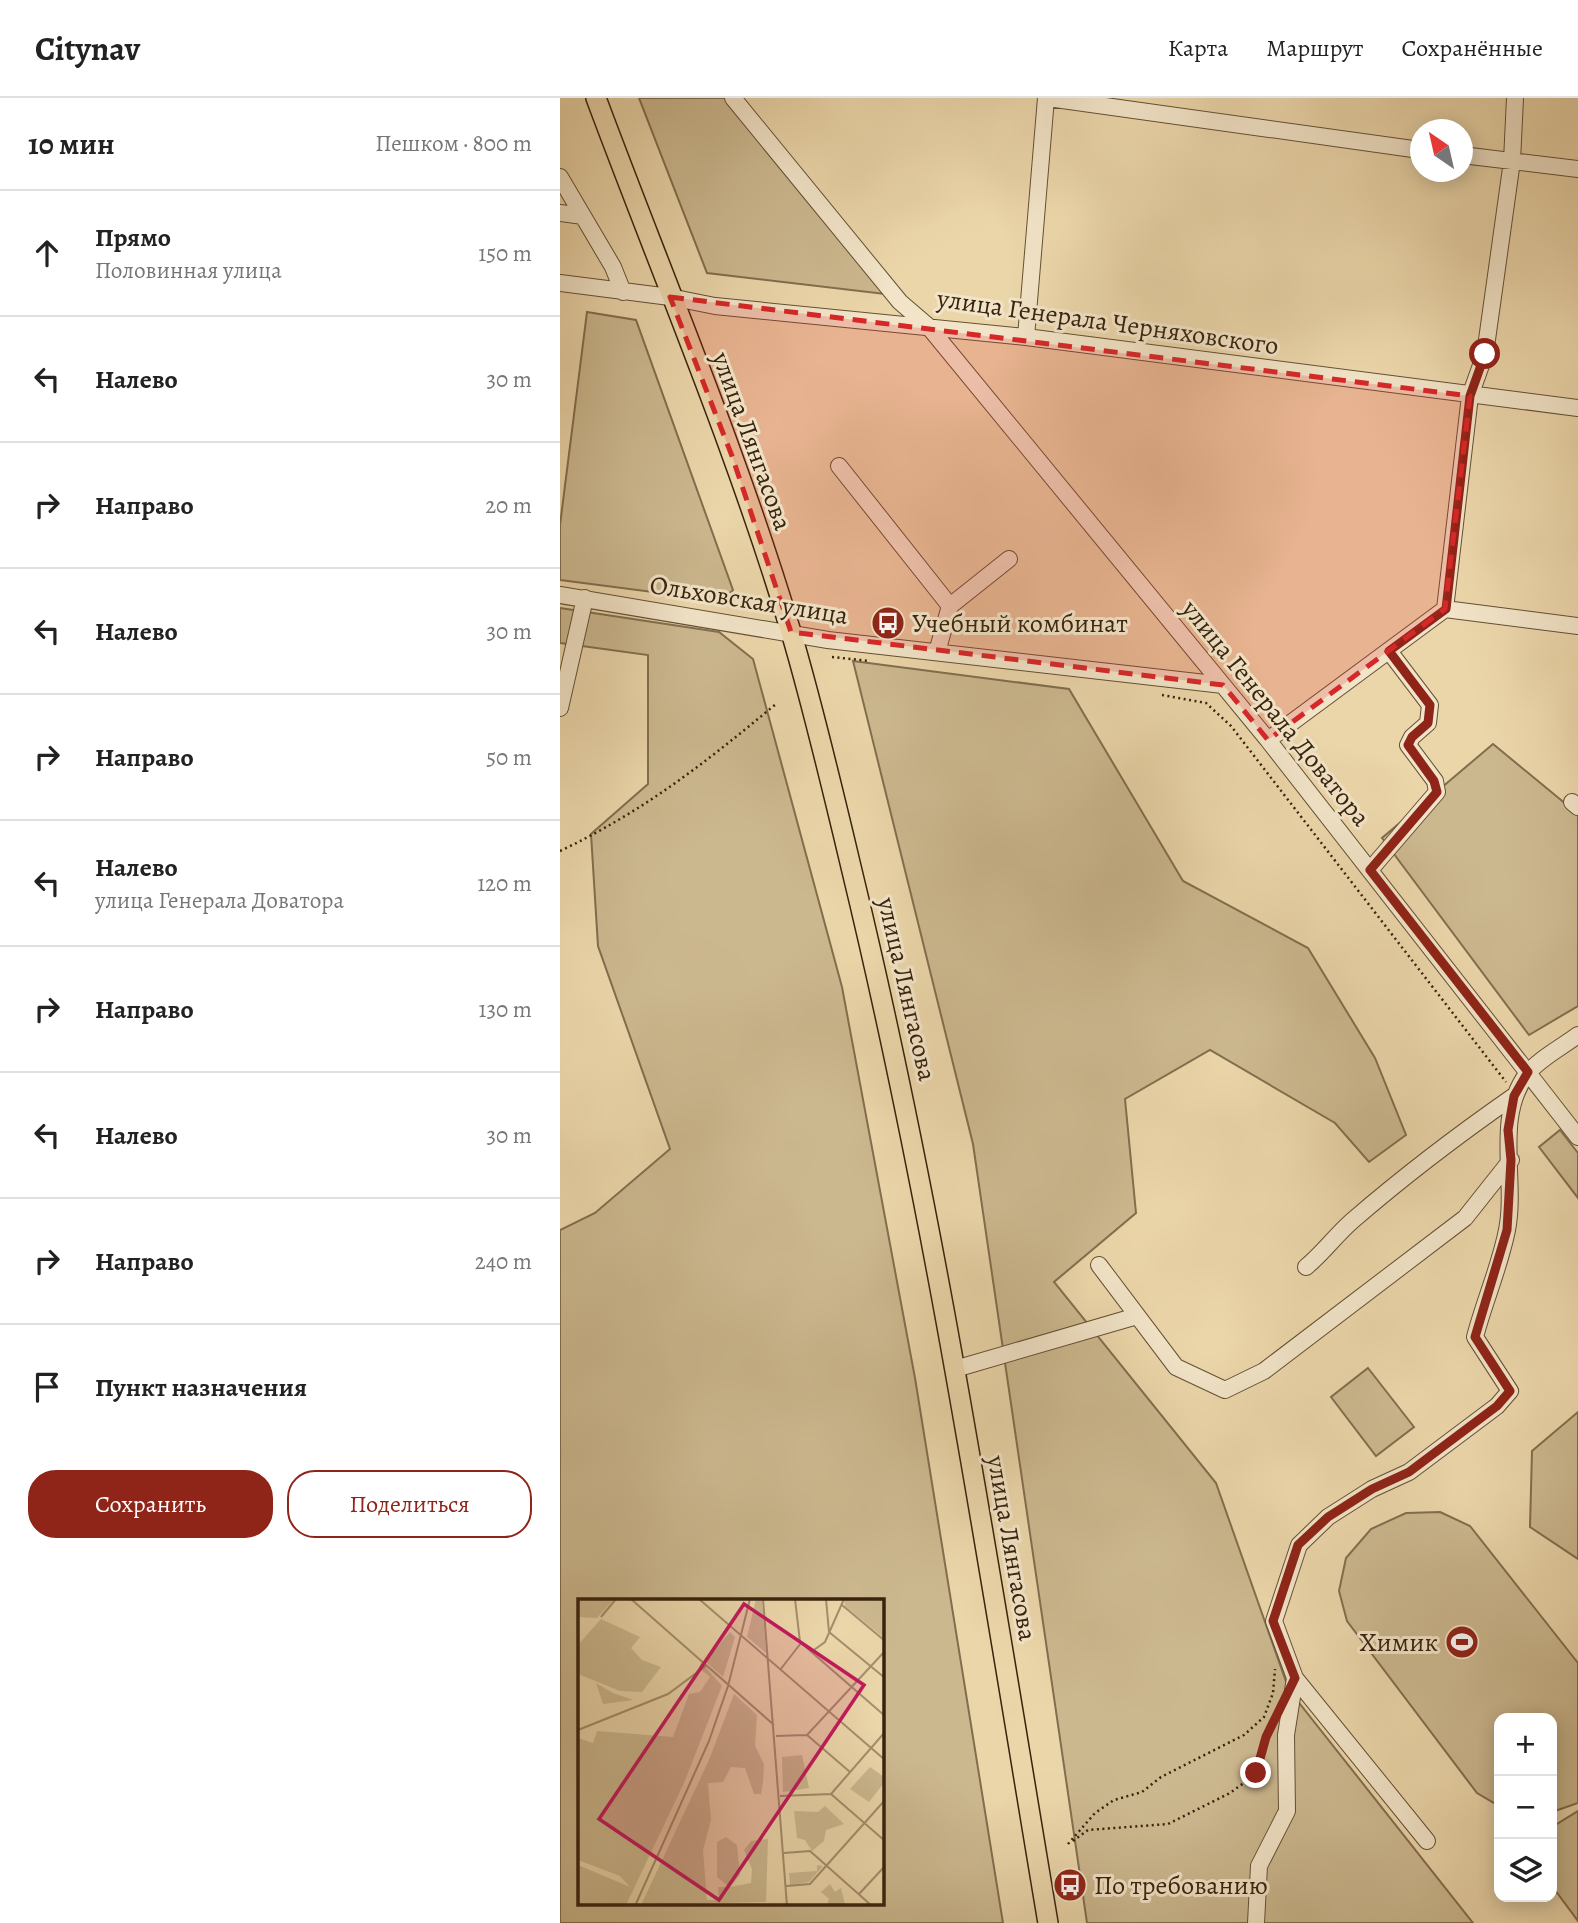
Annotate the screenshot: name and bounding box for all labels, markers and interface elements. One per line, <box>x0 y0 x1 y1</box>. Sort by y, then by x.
text: Citynav <box>35 26 140 71</box>
text: Карта <box>1168 32 1228 64</box>
text: Маршрут <box>1266 32 1364 64</box>
text: Сохранённые <box>1402 32 1543 64</box>
north arrow <box>1410 119 1473 182</box>
text: 10 мин <box>28 124 115 164</box>
text: Пешком · 800 m <box>375 128 532 159</box>
text: Прямо <box>95 220 171 255</box>
icon: ahead <box>28 234 66 272</box>
text: 150 m <box>478 238 532 269</box>
text: Половинная улица <box>95 255 282 286</box>
street label: улица Генерала Черняховского <box>934 281 1281 363</box>
route start <box>1469 338 1500 369</box>
street label: улица Лянгасова <box>703 346 800 535</box>
icon: left <box>28 360 66 398</box>
text: Налево <box>95 362 178 397</box>
text: 30 m <box>486 364 532 395</box>
icon: right <box>28 486 66 524</box>
text: Направо <box>95 488 194 523</box>
text: 20 m <box>485 490 532 521</box>
street label: Ольховская улица <box>647 567 851 633</box>
street label: улица Генерала Доватора <box>1173 592 1378 833</box>
bus stop icon: Учебный комбинат <box>869 604 907 642</box>
place label: Учебный комбинат <box>912 606 1128 641</box>
icon: left <box>28 612 66 650</box>
text: Налево <box>95 614 178 649</box>
text: 30 m <box>486 616 532 647</box>
icon: right <box>28 738 66 776</box>
text: Направо <box>95 740 194 775</box>
text: 50 m <box>486 742 532 773</box>
text: Налево <box>95 850 178 885</box>
icon: left <box>28 864 66 902</box>
text: 120 m <box>477 868 532 899</box>
text: улица Генерала Доватора <box>95 885 344 916</box>
street label: улица Лянгасова <box>869 893 945 1084</box>
icon: right <box>28 990 66 1028</box>
text: Направо <box>95 992 194 1027</box>
text: 130 m <box>479 994 532 1025</box>
icon: left <box>28 1116 66 1154</box>
text: Налево <box>95 1118 178 1153</box>
text: 30 m <box>486 1120 532 1151</box>
icon: right <box>28 1242 66 1280</box>
text: Направо <box>95 1244 194 1279</box>
text: 240 m <box>475 1246 532 1277</box>
icon: arrive <box>28 1368 66 1406</box>
text: Пункт назначения <box>95 1370 307 1405</box>
street label: улица Лянгасова <box>978 1452 1046 1643</box>
button: Сохранить <box>28 1470 273 1538</box>
button: Поделиться <box>287 1470 532 1538</box>
inset map <box>578 1599 884 1906</box>
sports icon: Химик <box>1443 1623 1481 1661</box>
place label: Химик <box>1360 1625 1438 1660</box>
map controls <box>1494 1713 1557 1902</box>
button: + <box>1494 1713 1557 1776</box>
route end <box>1240 1757 1271 1788</box>
button: − <box>1494 1776 1557 1839</box>
button: layers <box>1494 1839 1557 1902</box>
bus stop icon: По требованию <box>1051 1866 1089 1904</box>
place label: По требованию <box>1094 1868 1268 1903</box>

